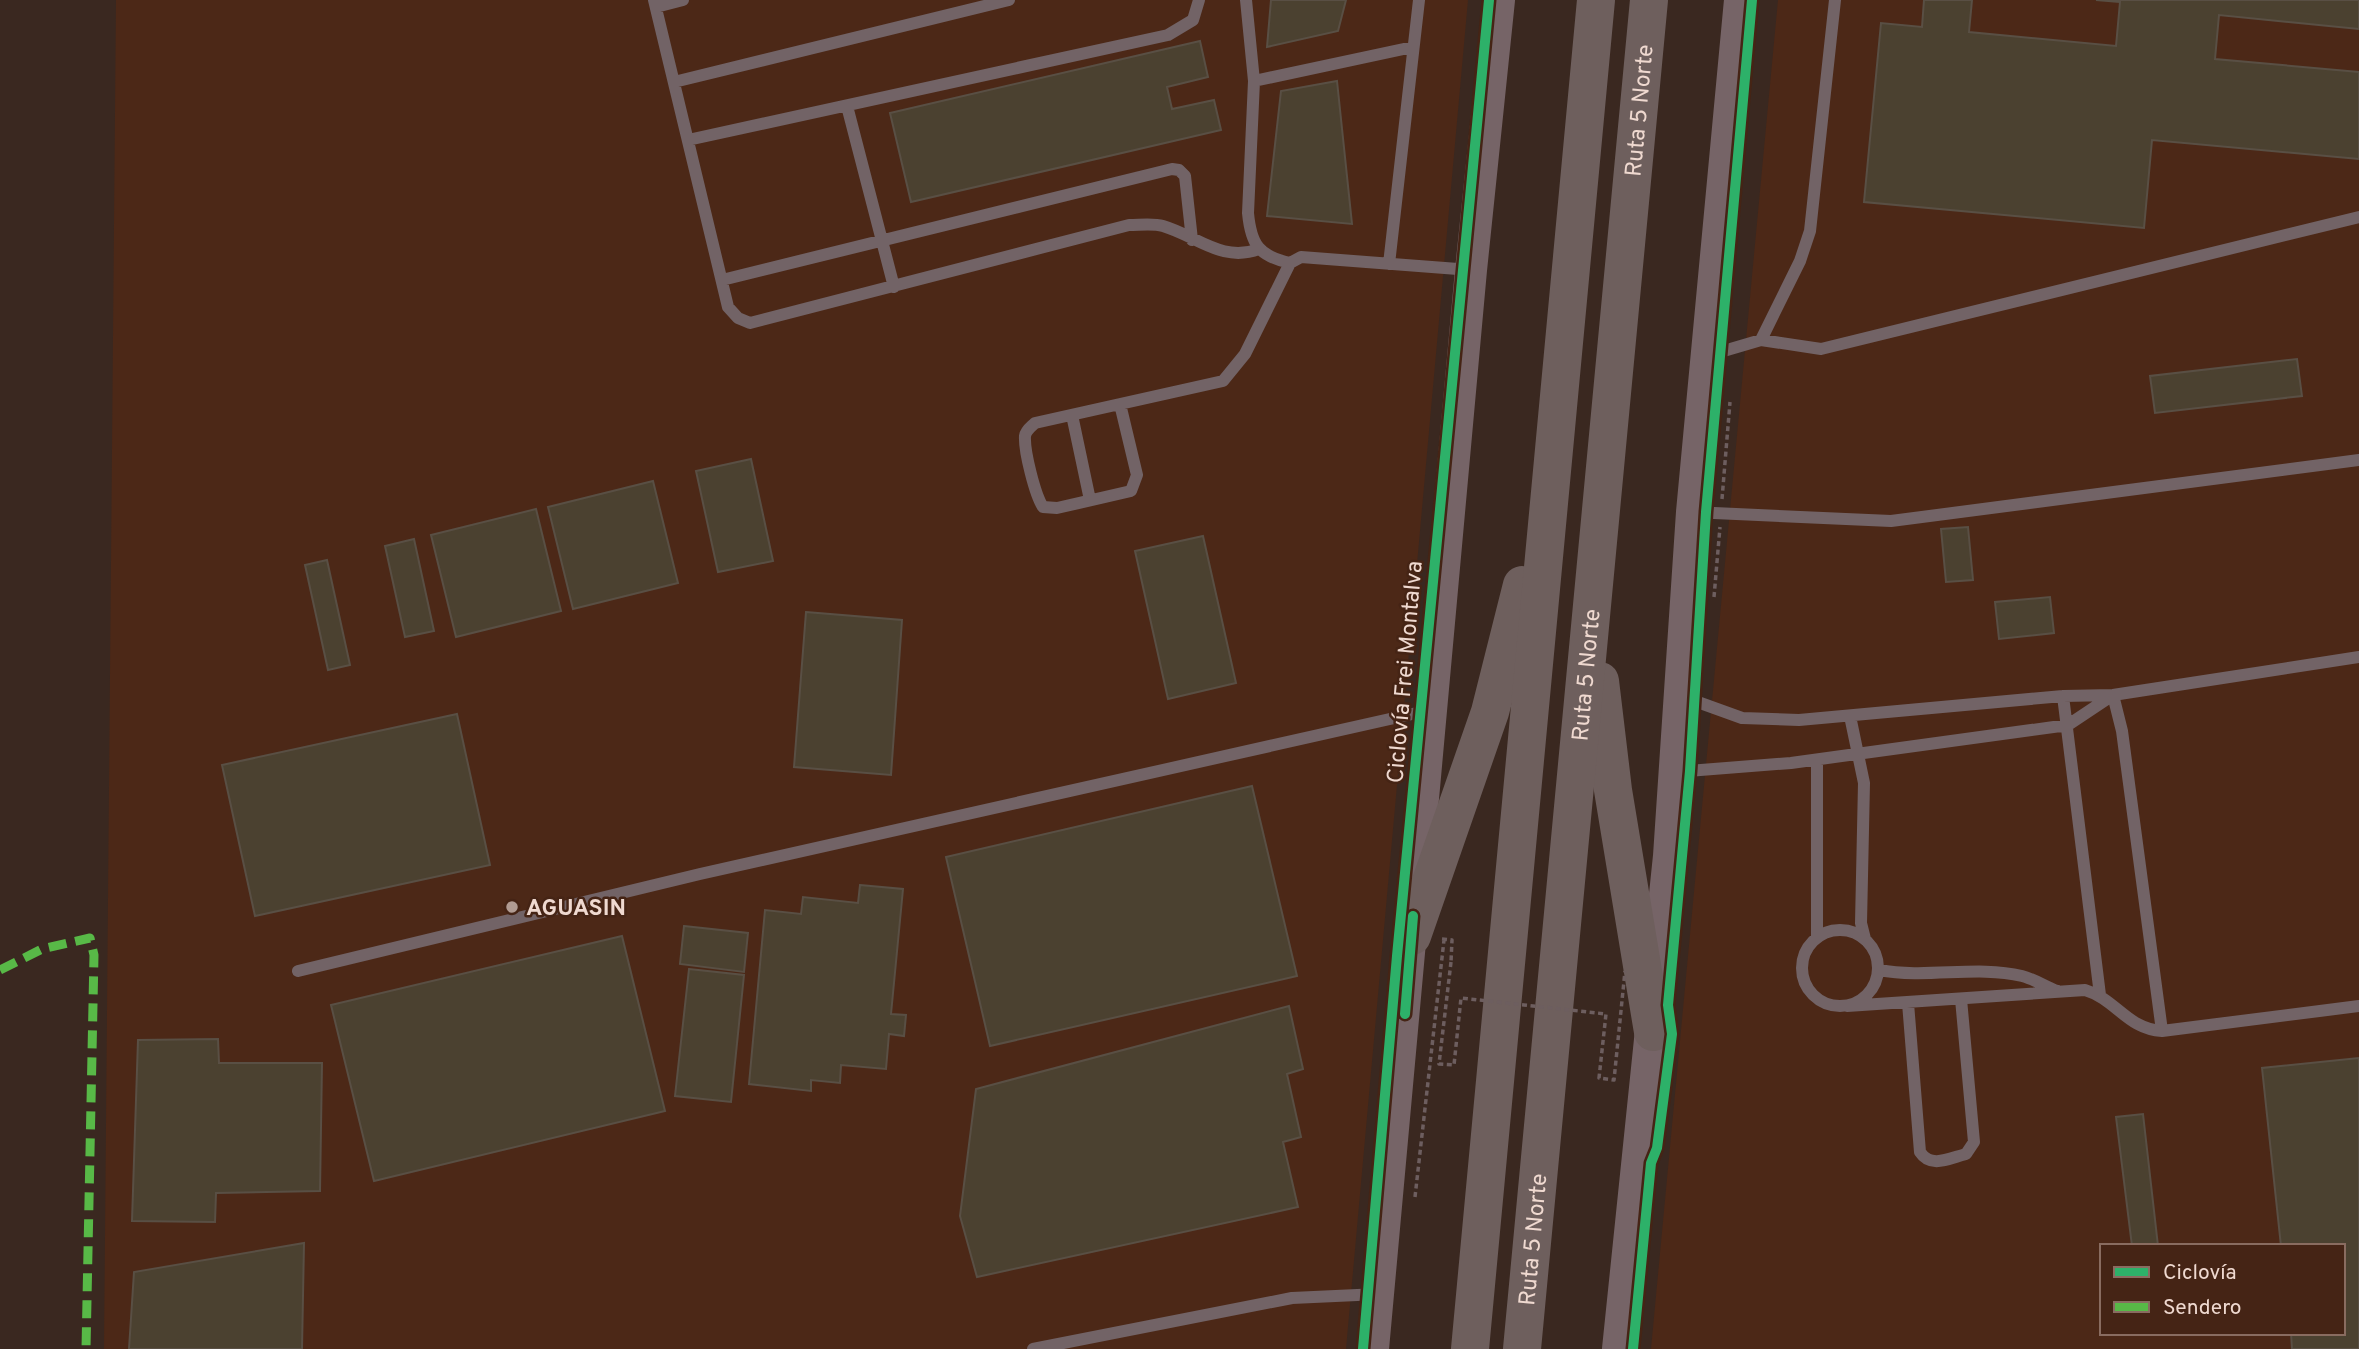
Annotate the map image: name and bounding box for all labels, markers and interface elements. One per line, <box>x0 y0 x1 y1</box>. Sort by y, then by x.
street label: Ruta 5 Norte <box>1620 43 1662 178</box>
street label: Ciclovía Frei Montalva <box>1382 560 1431 785</box>
street label: Ruta 5 Norte <box>1567 608 1609 743</box>
place label: AGUASIN <box>526 895 626 924</box>
marker: AGUASIN <box>504 899 520 915</box>
street label: Ruta 5 Norte <box>1514 1172 1555 1307</box>
legend <box>2100 1244 2345 1335</box>
text: Ciclovía <box>2163 1260 2237 1287</box>
text: Sendero <box>2163 1295 2242 1322</box>

